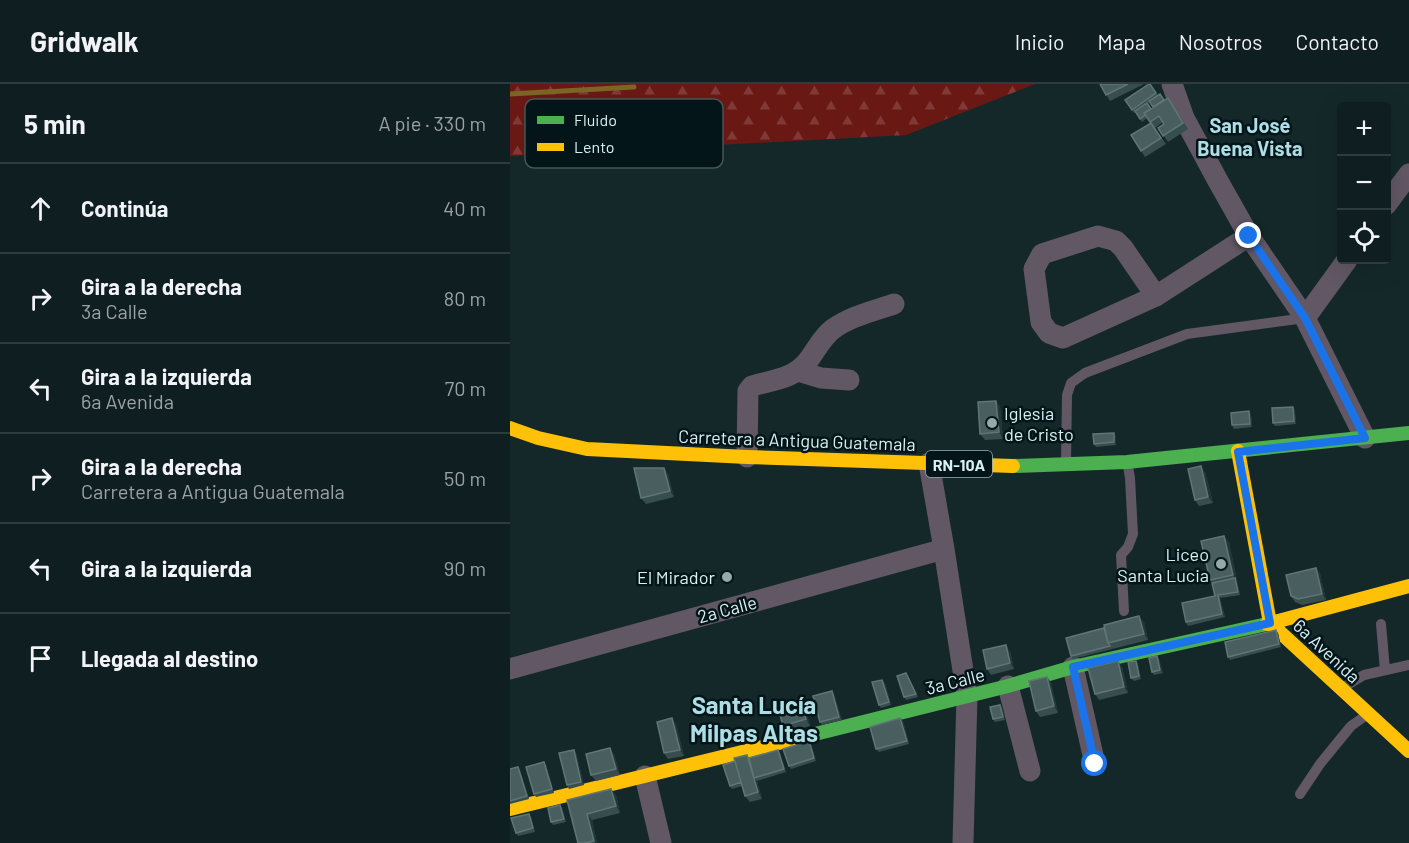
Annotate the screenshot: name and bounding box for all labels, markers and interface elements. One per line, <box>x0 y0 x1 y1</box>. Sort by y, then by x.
text: Gridwalk <box>30 24 139 58</box>
text: Inicio <box>1015 29 1065 54</box>
text: Mapa <box>1098 29 1146 54</box>
text: Nosotros <box>1179 29 1262 54</box>
text: Contacto <box>1295 29 1379 54</box>
legend <box>525 99 723 168</box>
map controls <box>1337 102 1391 264</box>
button: + <box>1337 102 1391 156</box>
text: 5 min <box>24 108 86 139</box>
text: Fluido <box>574 110 617 129</box>
text: A pie · 330 m <box>378 111 486 135</box>
district label: San José Buena Vista <box>1197 113 1303 160</box>
text: Lento <box>574 137 615 156</box>
button: − <box>1337 156 1391 210</box>
icon: ahead <box>24 192 57 225</box>
text: Continúa <box>81 195 168 221</box>
text: 40 m <box>443 196 486 220</box>
button: locate <box>1337 210 1391 264</box>
route end <box>1235 222 1261 248</box>
text: Gira a la derecha <box>81 273 242 299</box>
icon: right <box>24 282 57 315</box>
text: 80 m <box>444 286 486 310</box>
text: 3a Calle <box>81 299 148 323</box>
text: Gira a la izquierda <box>81 363 252 389</box>
icon: left <box>24 372 57 405</box>
text: 70 m <box>445 376 486 400</box>
text: 6a Avenida <box>81 389 174 413</box>
place label: Iglesia de Cristo <box>1004 402 1074 445</box>
marker: Iglesia de Cristo <box>985 416 999 430</box>
street label: Carretera a Antigua Guatemala <box>678 425 916 455</box>
road number: RN-10A <box>926 451 992 477</box>
text: Gira a la derecha <box>81 453 242 479</box>
icon: right <box>24 462 57 495</box>
text: 50 m <box>444 466 486 490</box>
text: Carretera a Antigua Guatemala <box>81 479 345 503</box>
place label: Liceo Santa Lucia <box>1117 543 1209 586</box>
icon: left <box>24 552 57 585</box>
text: Gira a la izquierda <box>81 555 252 581</box>
text: 90 m <box>444 556 486 580</box>
marker: Liceo Santa Lucia <box>1214 557 1228 571</box>
place label: El Mirador <box>637 566 715 588</box>
marker: El Mirador <box>720 570 734 584</box>
street label: 2a Calle <box>695 591 759 627</box>
street label: 6a Avenida <box>1289 614 1365 688</box>
icon: arrive <box>24 642 57 675</box>
text: Llegada al destino <box>81 645 258 671</box>
street label: 3a Calle <box>923 663 987 699</box>
district label: Santa Lucía Milpas Altas <box>690 690 818 747</box>
route start <box>1081 750 1107 776</box>

